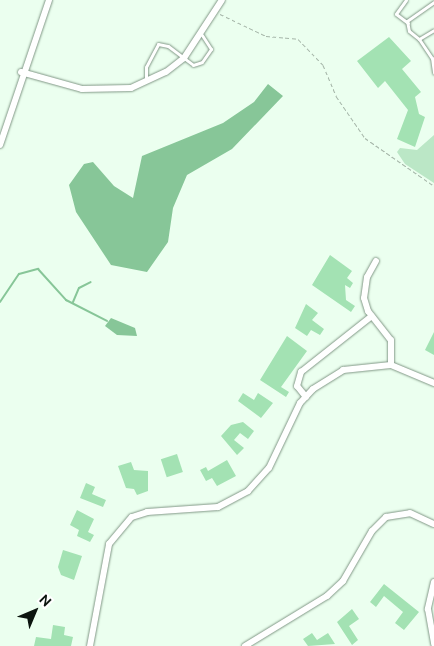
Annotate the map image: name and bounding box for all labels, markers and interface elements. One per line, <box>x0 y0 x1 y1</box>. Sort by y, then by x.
north arrow <box>10 586 60 636</box>
text: N <box>36 591 55 610</box>

